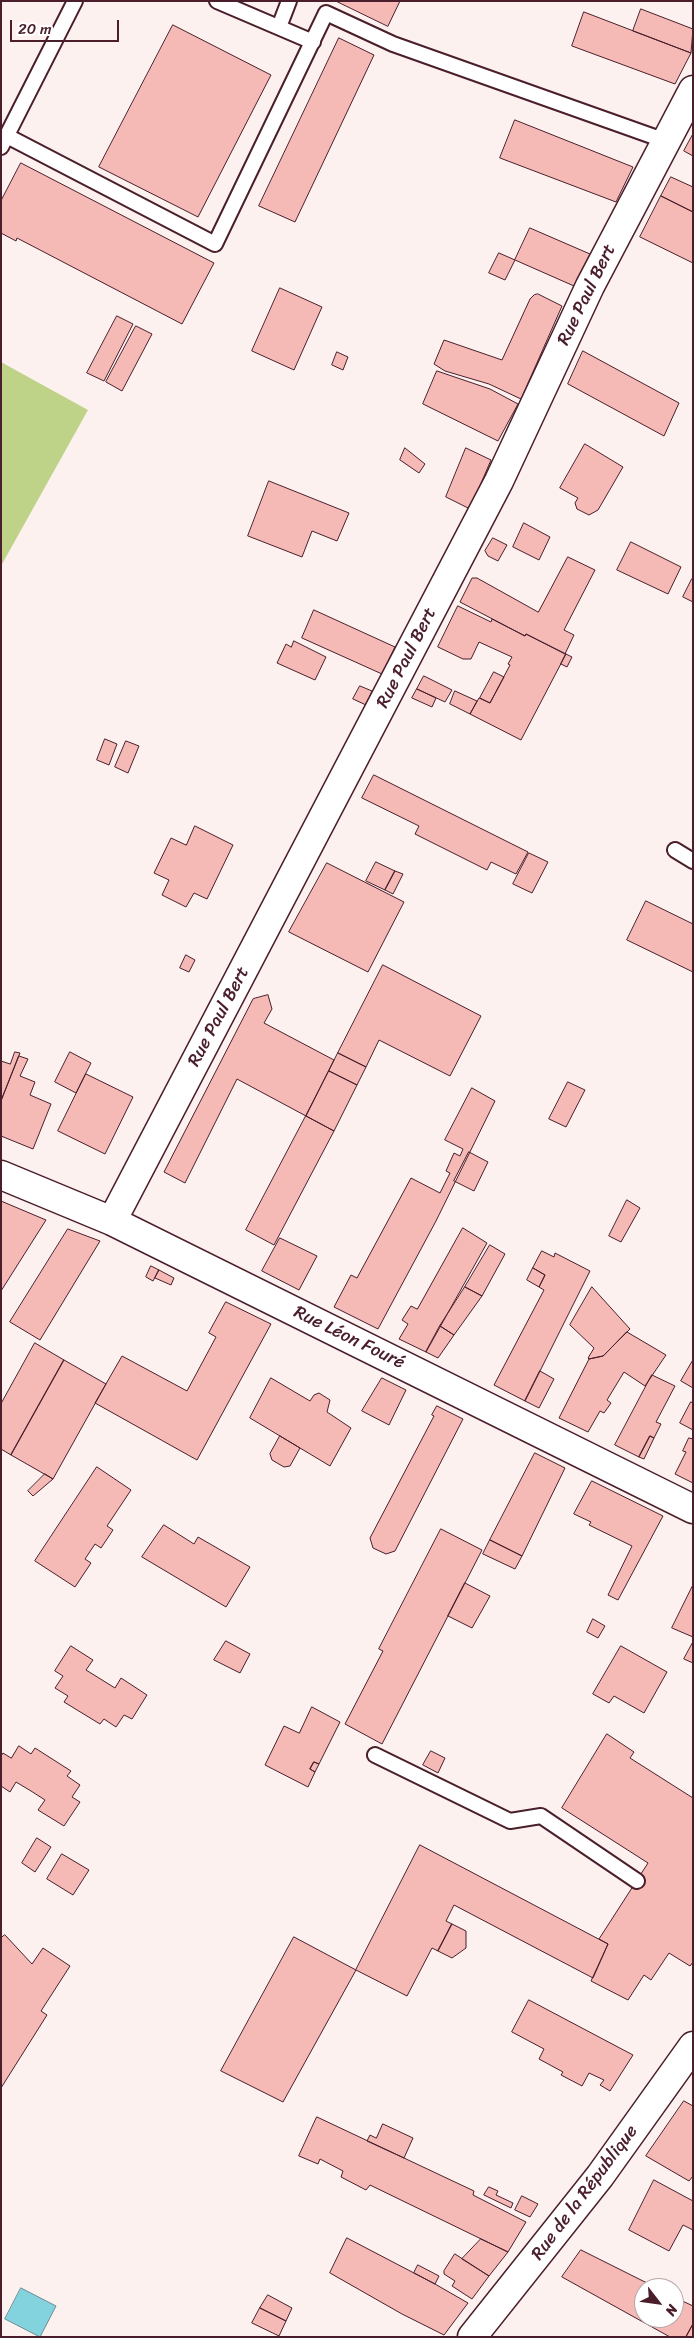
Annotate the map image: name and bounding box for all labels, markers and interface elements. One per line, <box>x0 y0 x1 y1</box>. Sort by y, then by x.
scale bar <box>12 10 121 42</box>
text: 20 m <box>18 16 52 42</box>
street label: Rue Paul Bert <box>553 241 621 349</box>
street label: Rue Paul Bert <box>372 604 442 712</box>
street label: Rue Paul Bert <box>184 963 254 1071</box>
street label: Rue Léon Fouré <box>290 1302 408 1374</box>
street label: Rue de la République <box>527 2121 643 2265</box>
north arrow <box>634 2278 684 2328</box>
text: N <box>658 2300 685 2321</box>

